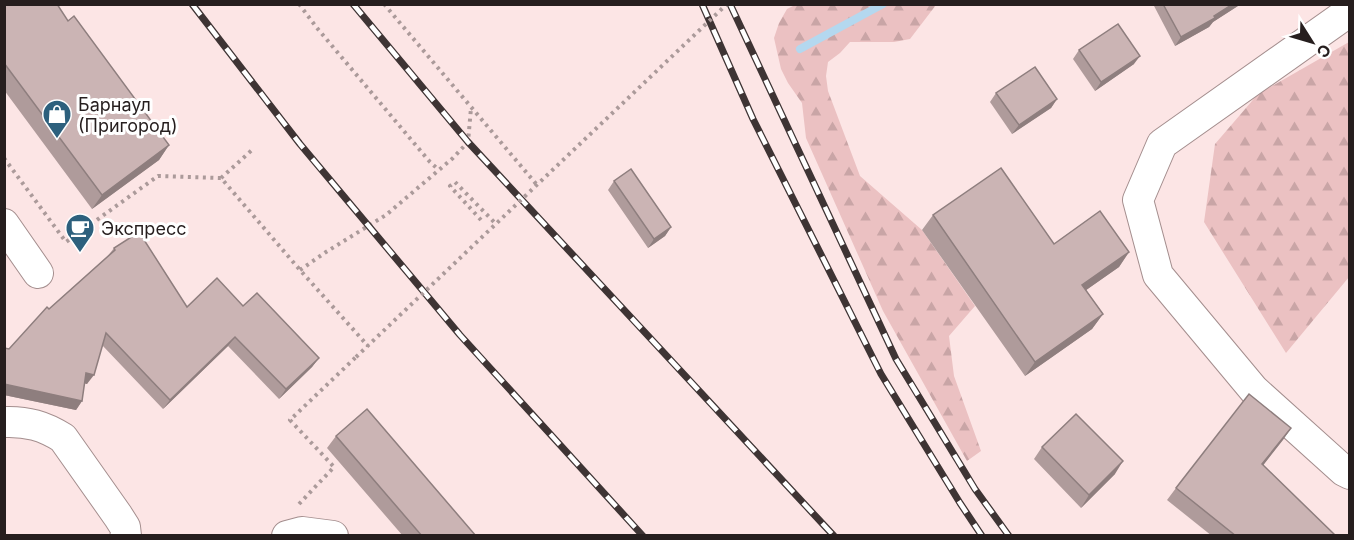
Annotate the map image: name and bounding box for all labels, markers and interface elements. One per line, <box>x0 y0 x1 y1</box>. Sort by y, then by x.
north arrow <box>1282 12 1342 72</box>
text: С <box>1312 40 1336 62</box>
place label: Барнаул (Пригород) <box>78 94 178 136</box>
shop icon: Барнаул (Пригород) <box>41 98 73 140</box>
cafe icon: Экспресс <box>64 212 96 254</box>
place label: Экспресс <box>101 218 186 239</box>

